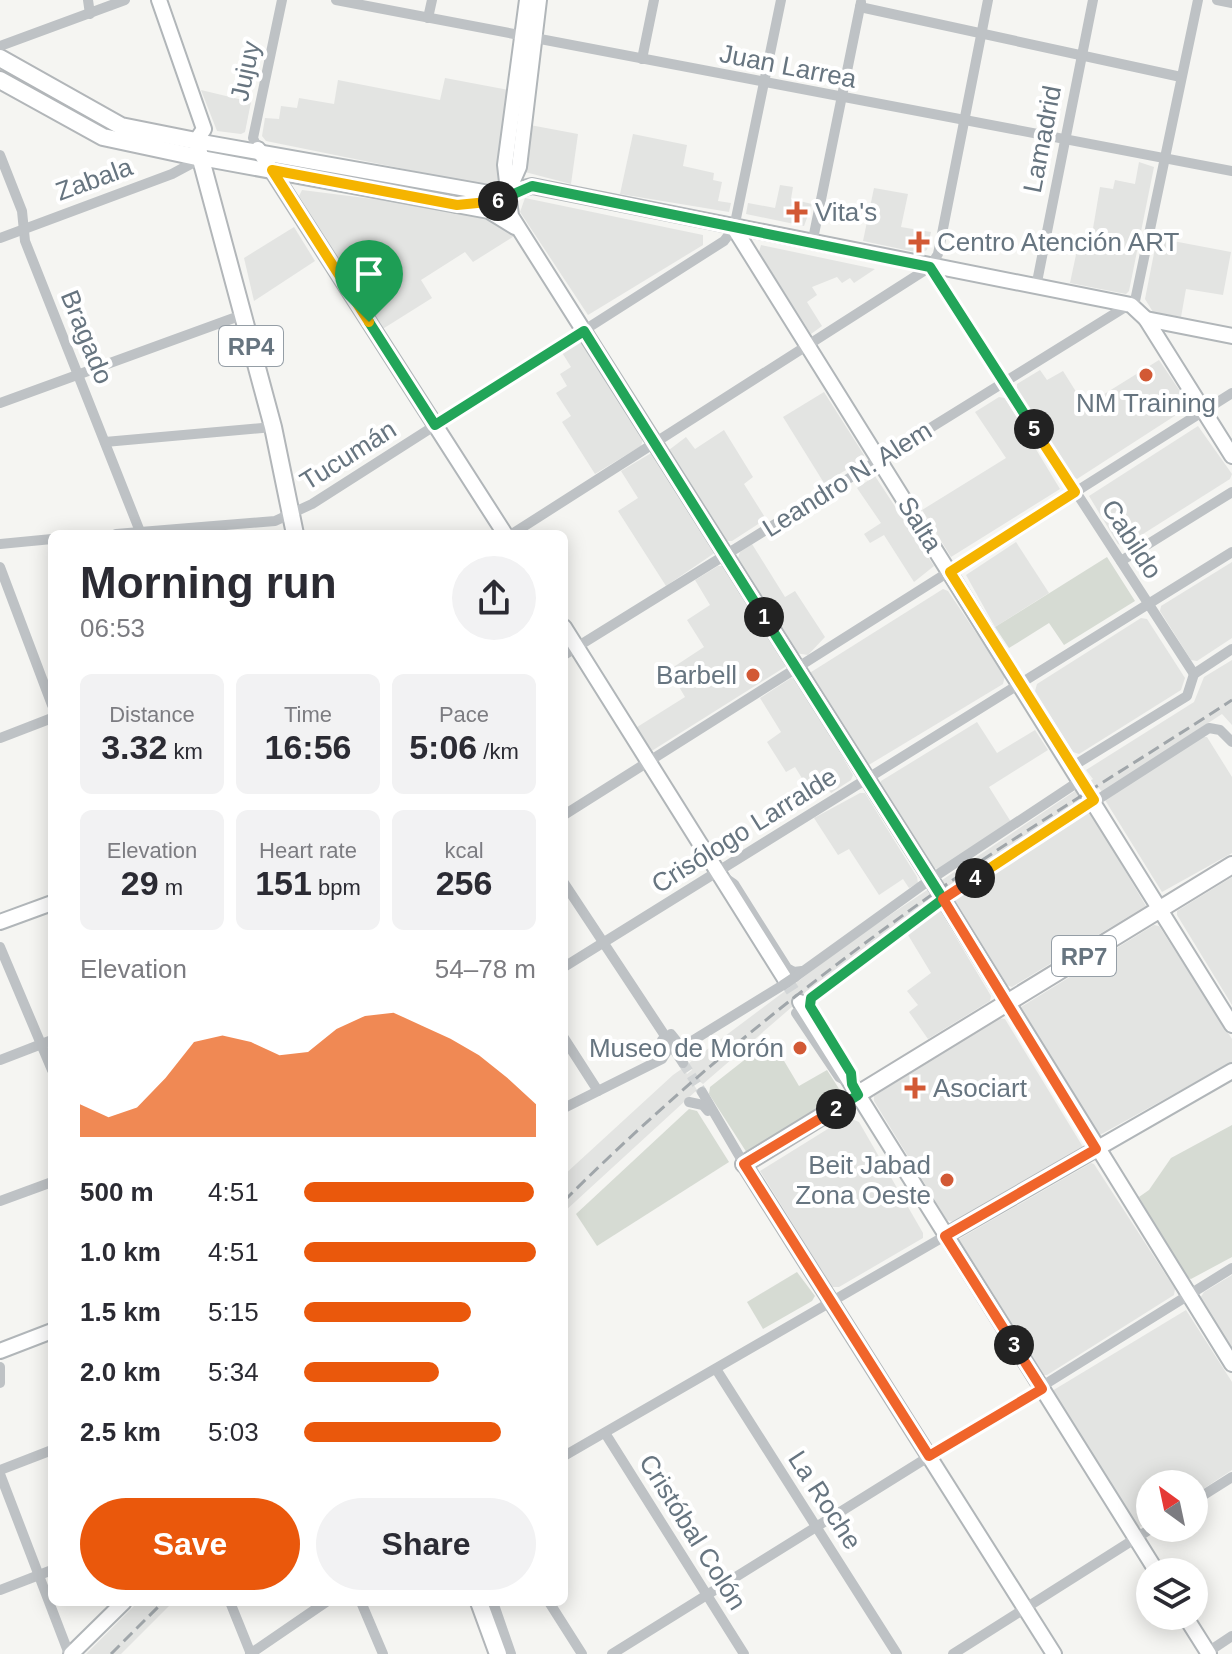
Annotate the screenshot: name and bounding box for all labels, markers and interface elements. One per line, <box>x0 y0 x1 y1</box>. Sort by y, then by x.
street label: Jujuy <box>224 38 266 104</box>
street label: Juan Larrea <box>717 38 859 94</box>
street label: Lamadrid <box>1017 83 1067 195</box>
street label: Zabala <box>52 151 137 207</box>
pin: 6 <box>478 181 518 221</box>
text: 6 <box>492 188 504 213</box>
place label: Vita's <box>815 197 877 227</box>
marker: Vita's <box>786 201 808 223</box>
place label: Centro Atención ART <box>937 227 1179 257</box>
marker: Centro Atención ART <box>908 231 930 253</box>
pin <box>335 240 403 322</box>
icon: arrive <box>347 252 391 296</box>
street label: Bragado <box>55 286 119 388</box>
road number: RP4 <box>219 326 283 366</box>
marker: NM Training <box>1137 366 1155 384</box>
place label: NM Training <box>1076 388 1216 418</box>
pin: 5 <box>1014 409 1054 449</box>
street label: Tucumán <box>295 414 401 496</box>
street label: Leandro N. Alem <box>757 415 937 543</box>
text: 5 <box>1028 416 1040 441</box>
street label: Salta <box>892 491 949 558</box>
street label: Cabildo <box>1095 494 1169 584</box>
button: share <box>452 556 536 640</box>
text: Morning run <box>80 558 337 607</box>
pin: 1 <box>744 597 784 637</box>
text: 1 <box>758 604 770 629</box>
text: 06:53 <box>80 613 145 643</box>
place label: Barbell <box>656 660 737 690</box>
marker: Barbell <box>744 666 762 684</box>
text: Distance <box>109 702 195 727</box>
text: Time <box>284 702 332 727</box>
text: Pace <box>439 702 489 727</box>
text: 3.32 <box>101 728 167 766</box>
text: 16:56 <box>265 728 351 766</box>
text: 5:06 <box>409 728 477 766</box>
text: km <box>167 739 203 764</box>
text: /km <box>477 739 519 764</box>
street label: Crisólogo Larralde <box>646 761 842 899</box>
text: Elevation <box>107 838 197 863</box>
text: Heart rate <box>259 838 357 863</box>
text: kcal <box>444 838 484 863</box>
pin: 4 <box>955 858 995 898</box>
text: 29 <box>121 864 159 902</box>
text: 151 <box>255 864 312 902</box>
text: 256 <box>436 864 492 902</box>
text: 4 <box>969 865 981 890</box>
text: m <box>159 875 183 900</box>
text: bpm <box>312 875 361 900</box>
road number: RP7 <box>1052 936 1116 976</box>
text: Elevation <box>80 954 187 984</box>
text: 54–78 m <box>435 954 536 984</box>
place label: Museo de Morón <box>589 1033 784 1063</box>
marker: Museo de Morón <box>791 1039 809 1057</box>
place label: Asociart <box>933 1073 1028 1103</box>
marker: Asociart <box>904 1077 926 1099</box>
pin: 2 <box>816 1089 856 1129</box>
text: 2 <box>830 1096 842 1121</box>
place label: Beit Jabad Zona Oeste <box>795 1150 931 1210</box>
marker: Beit Jabad Zona Oeste <box>938 1171 956 1189</box>
text: 500 m <box>80 1177 154 1207</box>
text: 4:51 <box>208 1177 259 1207</box>
text: 1.0 km <box>80 1237 161 1267</box>
text: 4:51 <box>208 1237 259 1267</box>
text: 1.5 km <box>80 1297 161 1327</box>
text: 5:15 <box>208 1297 259 1327</box>
pin: 3 <box>994 1325 1034 1365</box>
text: 3 <box>1008 1332 1020 1357</box>
text: 2.0 km <box>80 1357 161 1387</box>
text: 5:34 <box>208 1357 259 1387</box>
text: 2.5 km <box>80 1417 161 1447</box>
text: 5:03 <box>208 1417 259 1447</box>
street label: La Roche <box>782 1445 868 1555</box>
street label: Cristóbal Colón <box>633 1449 753 1615</box>
north arrow <box>1136 1470 1208 1542</box>
map controls <box>1136 1470 1208 1630</box>
button: Save <box>80 1498 300 1590</box>
button: Share <box>316 1498 536 1590</box>
button: layers <box>1136 1558 1208 1630</box>

